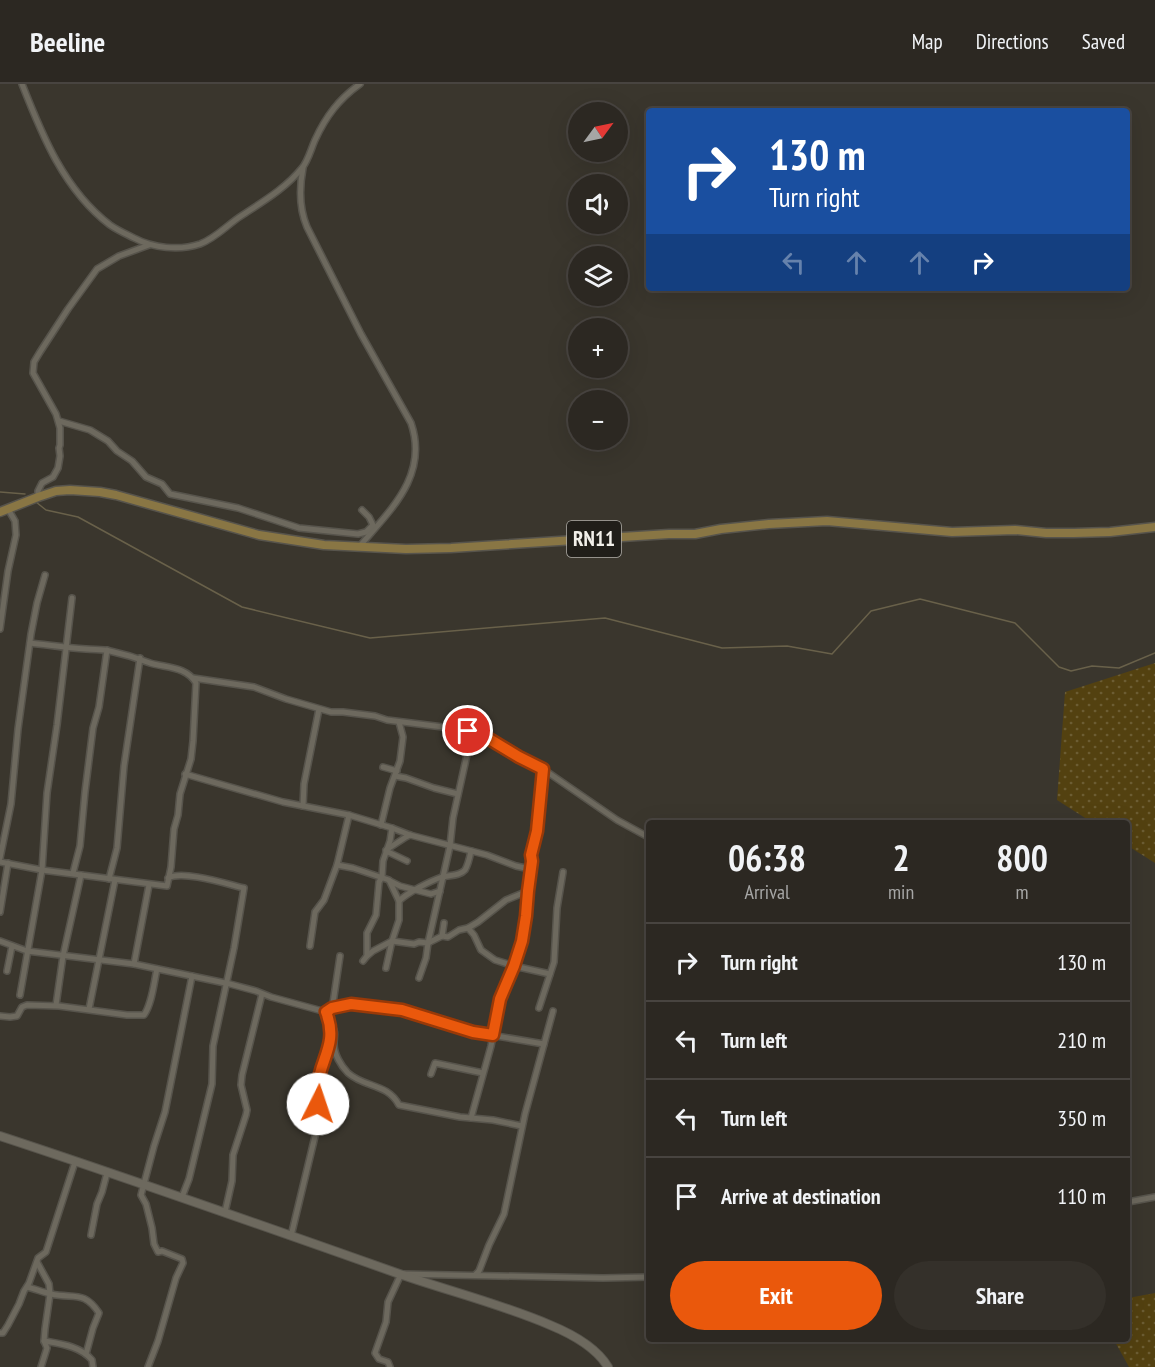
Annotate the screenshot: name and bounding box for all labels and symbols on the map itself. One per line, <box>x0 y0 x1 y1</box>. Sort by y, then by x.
north arrow <box>568 102 628 162</box>
road number: RN11 <box>567 521 621 557</box>
pin <box>442 705 493 756</box>
position arrow <box>286 1072 350 1136</box>

